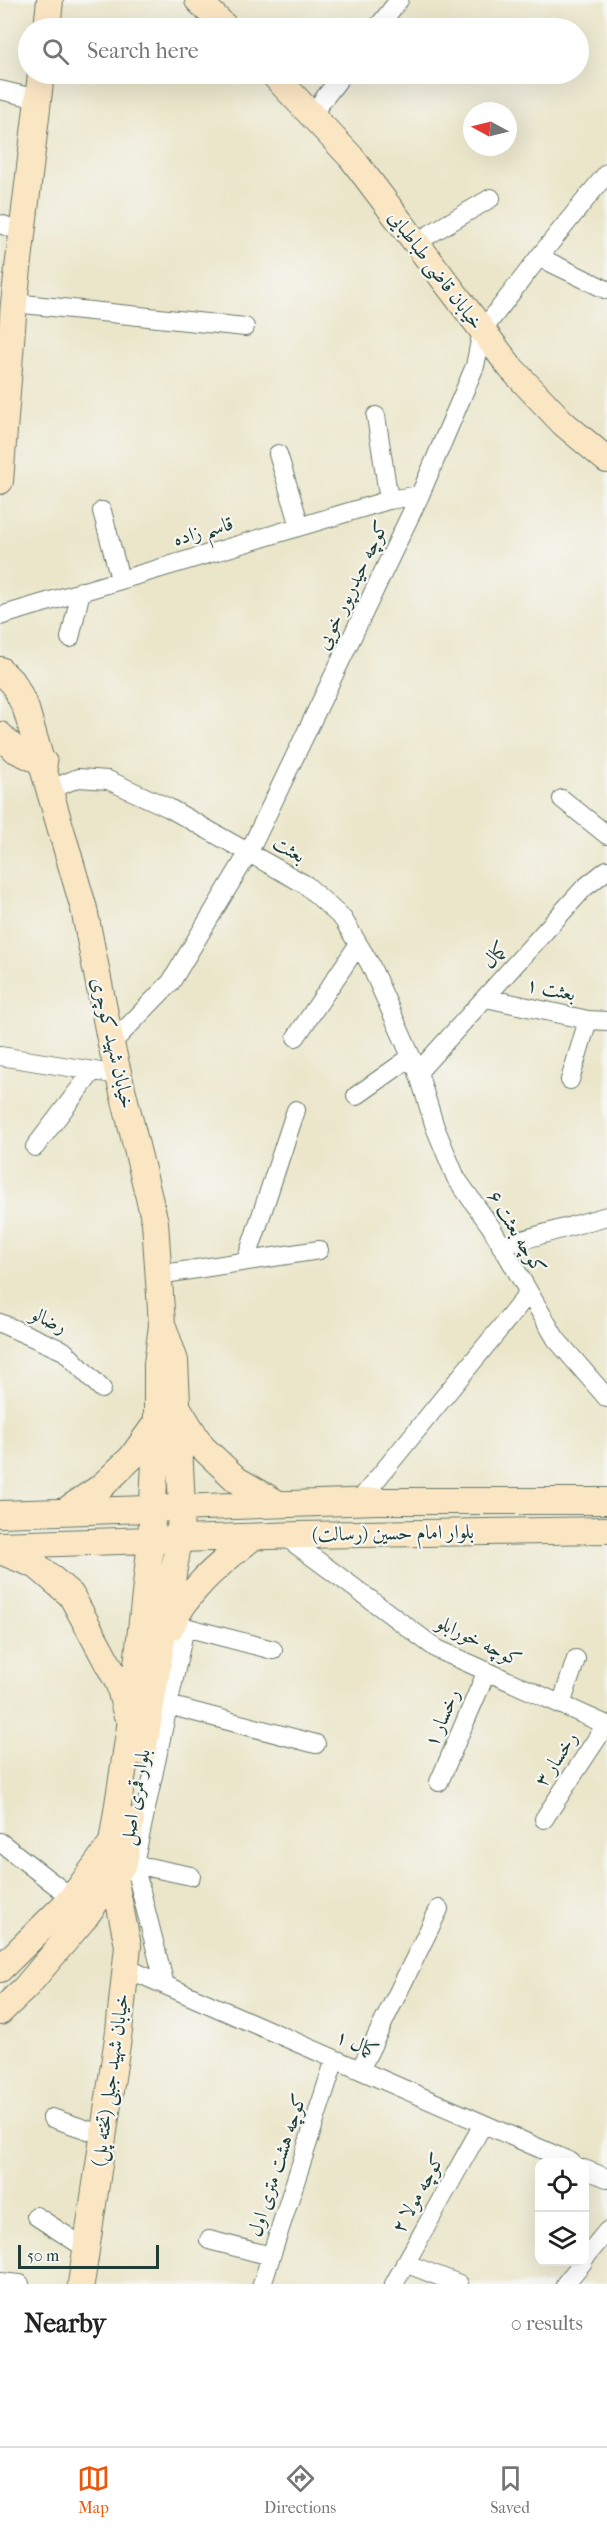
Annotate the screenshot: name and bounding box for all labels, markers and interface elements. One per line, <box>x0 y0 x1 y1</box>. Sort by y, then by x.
search box <box>18 18 589 84</box>
icon: search <box>39 35 72 68</box>
text: Search here <box>87 38 199 64</box>
north arrow <box>463 102 517 156</box>
street label: خیابان قاضی طباطبایی <box>381 206 488 336</box>
street label: قاسم زاده <box>170 511 238 558</box>
street label: کوچه حیدرپور خویی <box>311 517 396 654</box>
street label: بعثت <box>269 831 309 867</box>
street label: کمال <box>477 937 513 973</box>
street label: بعثت ۱ <box>524 973 578 1005</box>
street label: خیابان شهید کوچری <box>85 975 139 1111</box>
street label: کوچه بعثت ۶ <box>481 1186 551 1279</box>
street label: رضالو <box>25 1301 71 1339</box>
street label: بلوار امام حسین (رسالت) <box>312 1520 474 1552</box>
street label: کوچه خورابلو <box>430 1610 525 1673</box>
street label: رخسار ۱ <box>419 1685 465 1751</box>
street label: رخسار ۳ <box>530 1727 582 1791</box>
street label: بلوار قمری اصل <box>115 1747 158 1847</box>
street label: خیابان شهید جبلی (تخته پل) <box>86 1992 136 2168</box>
street label: کمال ۱ <box>332 2025 382 2063</box>
street label: کوچه هشت متری اول <box>243 2091 313 2240</box>
street label: کوچه مولا ۲ <box>387 2149 451 2238</box>
map controls <box>535 2158 589 2266</box>
button: locate <box>535 2158 589 2212</box>
button: layers <box>535 2212 589 2266</box>
scale bar <box>18 2242 159 2270</box>
text: 50 m <box>27 2246 59 2265</box>
text: Nearby <box>24 2308 106 2339</box>
text: 0 results <box>511 2312 583 2335</box>
tab: Map <box>77 2462 110 2517</box>
tab: Directions <box>264 2462 336 2517</box>
tab: Saved <box>490 2462 530 2517</box>

